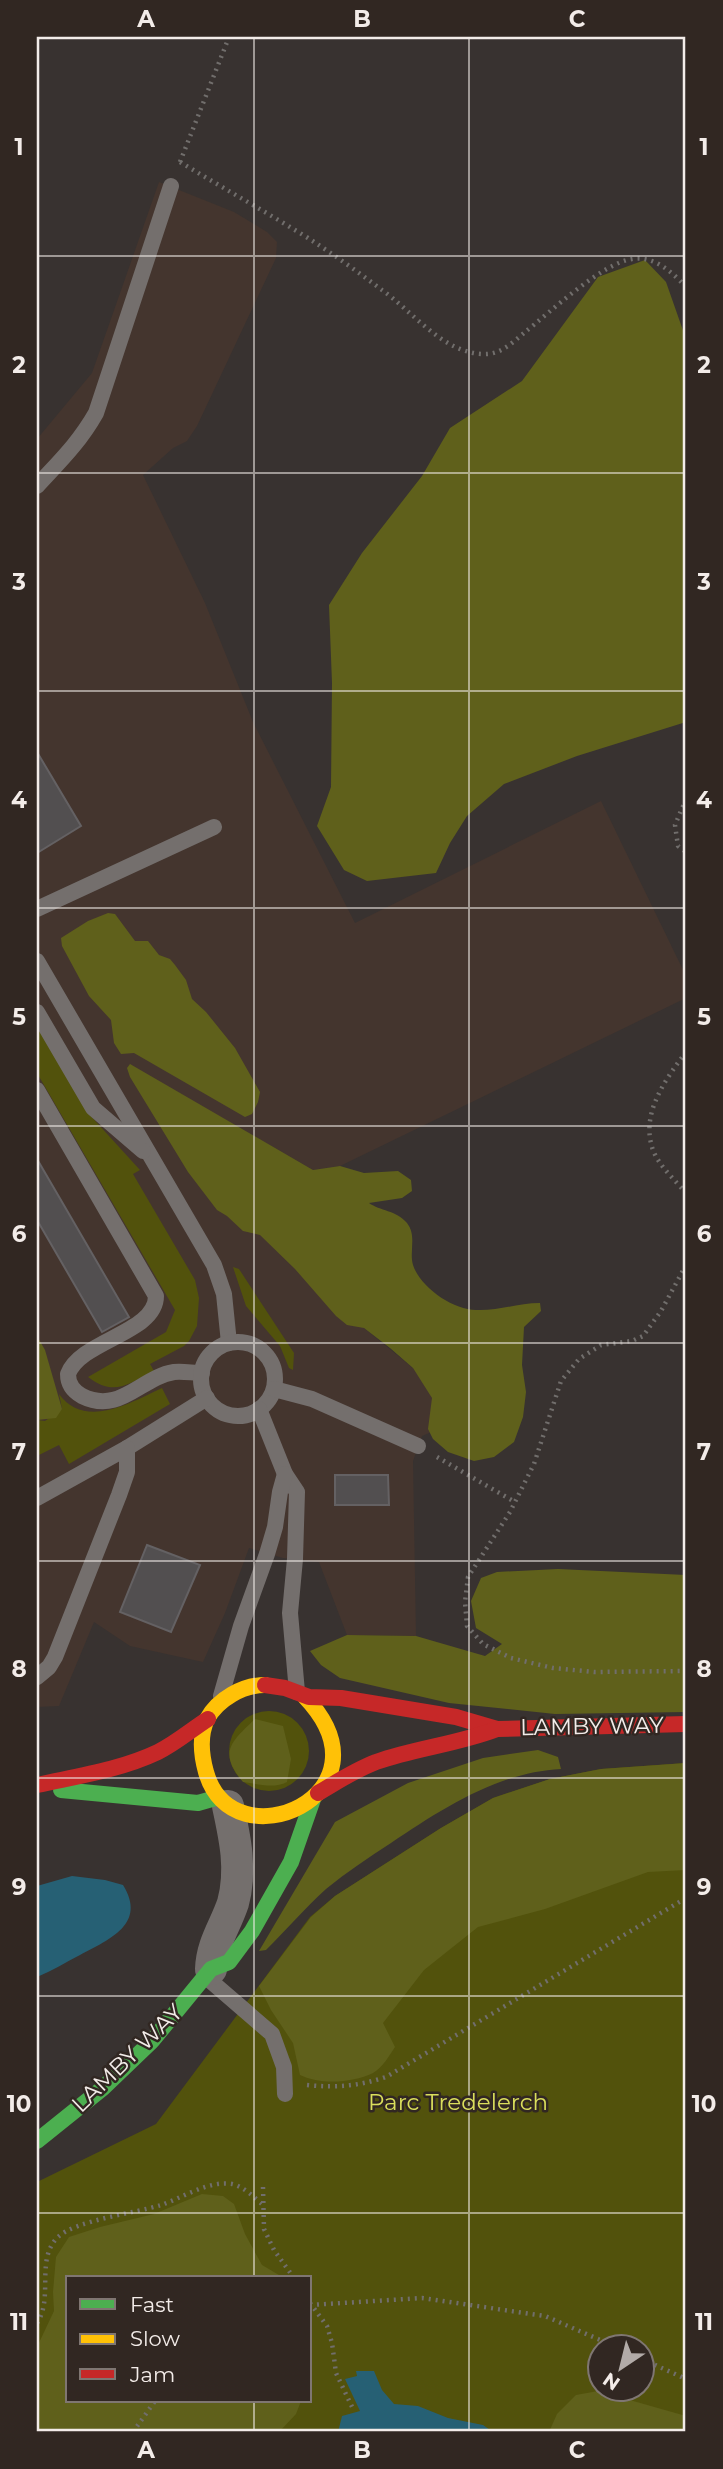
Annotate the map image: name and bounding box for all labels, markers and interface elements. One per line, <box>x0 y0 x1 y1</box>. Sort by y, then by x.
text: A <box>136 5 155 33</box>
text: B <box>353 5 371 33</box>
text: C <box>569 5 586 33</box>
text: 1 <box>14 133 24 161</box>
text: 1 <box>699 133 709 161</box>
text: 2 <box>12 351 26 379</box>
text: 2 <box>697 351 711 379</box>
text: 3 <box>11 568 26 596</box>
text: 3 <box>696 568 711 596</box>
text: 4 <box>11 786 27 814</box>
text: 4 <box>696 786 712 814</box>
text: 5 <box>12 1003 26 1031</box>
text: 5 <box>697 1003 711 1031</box>
text: 6 <box>12 1220 27 1248</box>
text: 6 <box>697 1220 712 1248</box>
text: 7 <box>12 1438 26 1466</box>
text: 7 <box>697 1438 711 1466</box>
text: 8 <box>11 1655 27 1683</box>
text: 8 <box>696 1655 712 1683</box>
street label: LAMBY WAY <box>520 1711 664 1741</box>
text: 9 <box>12 1873 26 1901</box>
text: 9 <box>697 1873 711 1901</box>
street label: LAMBY WAY <box>66 1998 189 2118</box>
park label: Parc Tredelerch <box>368 2088 548 2116</box>
text: 10 <box>7 2090 31 2118</box>
text: 10 <box>692 2090 716 2118</box>
legend <box>66 2276 312 2402</box>
text: Fast <box>130 2292 174 2317</box>
text: 11 <box>10 2308 28 2336</box>
text: 11 <box>695 2308 713 2336</box>
text: Slow <box>130 2326 180 2351</box>
north arrow <box>586 2332 656 2402</box>
text: Jam <box>129 2362 175 2387</box>
text: N <box>599 2368 624 2395</box>
text: A <box>136 2436 155 2464</box>
text: B <box>353 2436 371 2464</box>
text: C <box>569 2436 586 2464</box>

